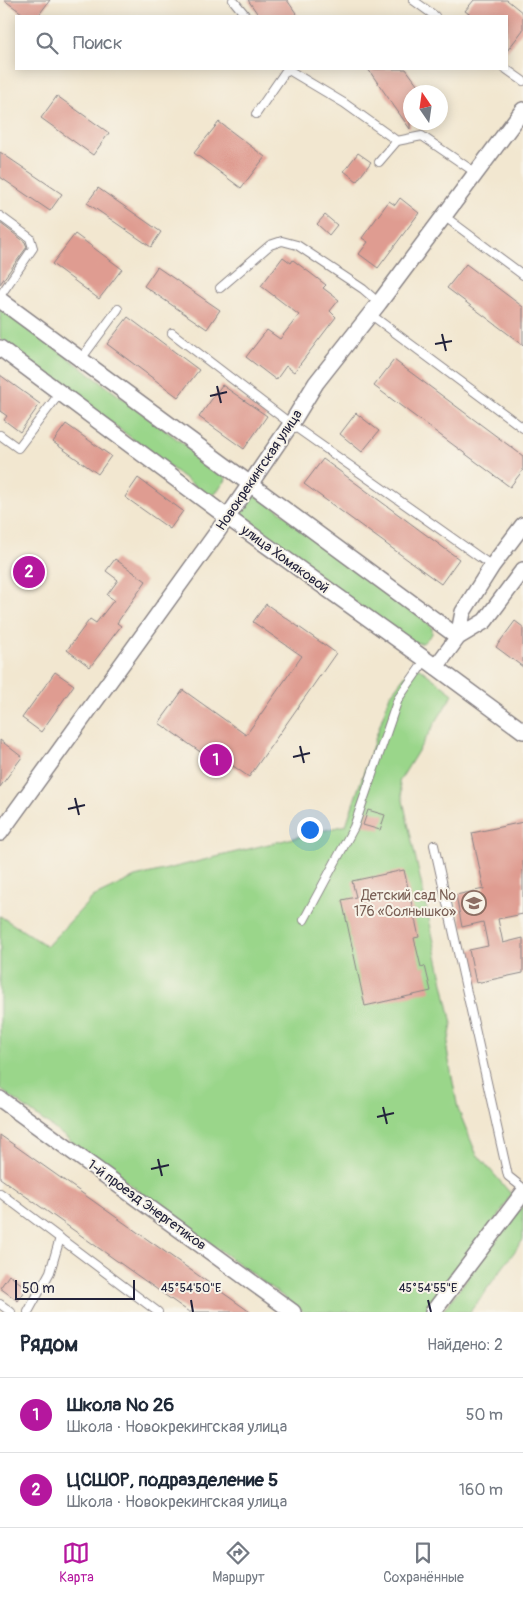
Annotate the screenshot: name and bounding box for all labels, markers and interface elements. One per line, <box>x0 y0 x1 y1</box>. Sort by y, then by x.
search box <box>15 15 508 70</box>
icon: search <box>33 29 61 57</box>
text: Поиск <box>73 31 123 55</box>
north arrow <box>403 85 448 130</box>
street label: Новокрекингская улица <box>212 406 306 534</box>
street label: улица Хомяковой <box>237 521 332 597</box>
pin: 2 <box>13 553 45 591</box>
pin: 1 <box>200 741 232 779</box>
your location <box>297 817 323 843</box>
place label: Детский сад № 176 «Солнышко» <box>354 887 456 920</box>
school or university icon: Детский сад № 176 «Солнышко» <box>461 890 487 916</box>
street label: 1-й проезд Энергетиков <box>84 1156 210 1254</box>
scale bar <box>15 1277 135 1300</box>
text: 50 m <box>22 1280 55 1297</box>
text: 45°54'50"E <box>161 1281 221 1296</box>
text: 45°54'55"E <box>399 1281 457 1296</box>
text: Рядом <box>20 1331 78 1358</box>
text: Найдено: 2 <box>427 1335 503 1355</box>
text: Школа № 26 <box>67 1393 174 1417</box>
text: 1 <box>33 1405 39 1425</box>
text: 50 m <box>466 1405 503 1425</box>
text: Школа · Новокрекингская улица <box>67 1417 287 1437</box>
text: ЦСШОР, подразделение 5 <box>67 1468 278 1492</box>
text: 2 <box>32 1480 40 1500</box>
text: 160 m <box>459 1480 503 1500</box>
text: Школа · Новокрекингская улица <box>67 1492 287 1512</box>
tab: Карта <box>59 1539 94 1586</box>
tab: Маршрут <box>212 1539 265 1586</box>
tab: Сохранённые <box>383 1539 464 1586</box>

